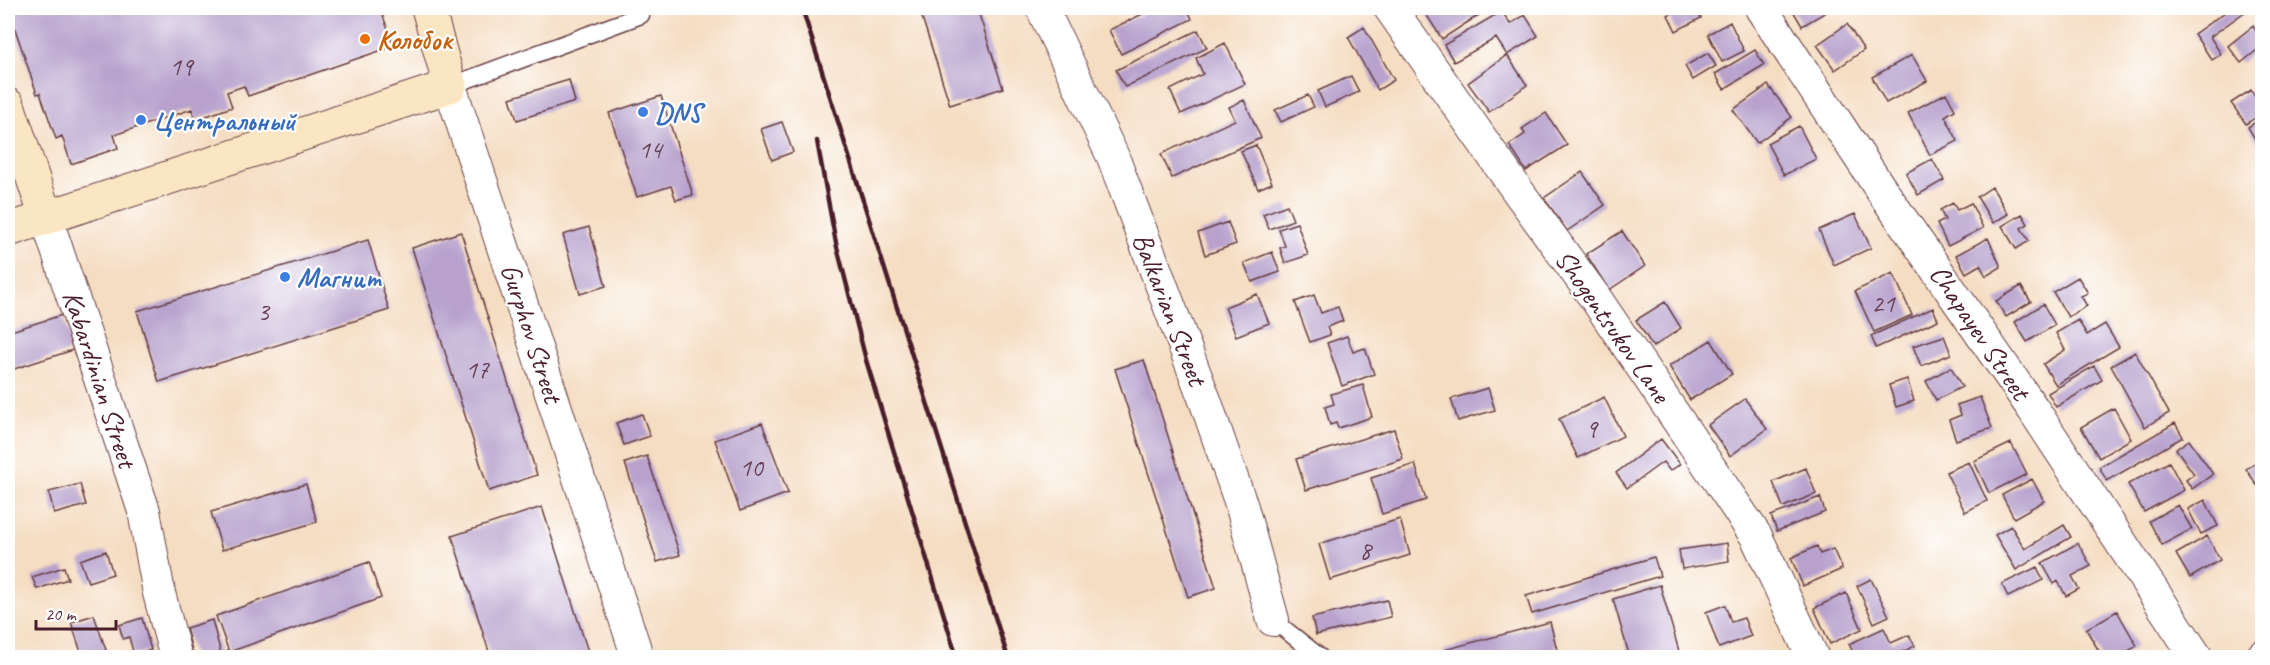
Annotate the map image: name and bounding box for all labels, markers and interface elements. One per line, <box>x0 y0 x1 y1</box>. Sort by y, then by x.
place label: Колобок <box>377 22 455 57</box>
marker: Колобок <box>358 32 372 46</box>
house number: 19 <box>169 50 195 83</box>
place label: DNS <box>655 95 707 130</box>
place label: Центральный <box>153 103 297 138</box>
marker: DNS <box>636 105 650 119</box>
marker: Центральный <box>134 113 148 127</box>
house number: 14 <box>638 133 664 166</box>
street label: Balkarian Street <box>1125 228 1216 393</box>
street label: Shogentsukov Lane <box>1547 243 1680 411</box>
street label: Chapayev Street <box>1922 258 2039 408</box>
street label: Gurphov Street <box>493 259 572 409</box>
place label: Магнит <box>297 260 383 295</box>
marker: Магнит <box>278 270 292 284</box>
street label: Kabardinian Street <box>55 286 146 474</box>
house number: 21 <box>1871 287 1896 320</box>
house number: 3 <box>257 295 271 328</box>
house number: 17 <box>465 353 490 386</box>
house number: 9 <box>1585 412 1599 445</box>
house number: 10 <box>739 451 765 484</box>
house number: 8 <box>1359 534 1373 567</box>
scale bar <box>36 593 116 631</box>
text: 20 m <box>45 603 78 625</box>

